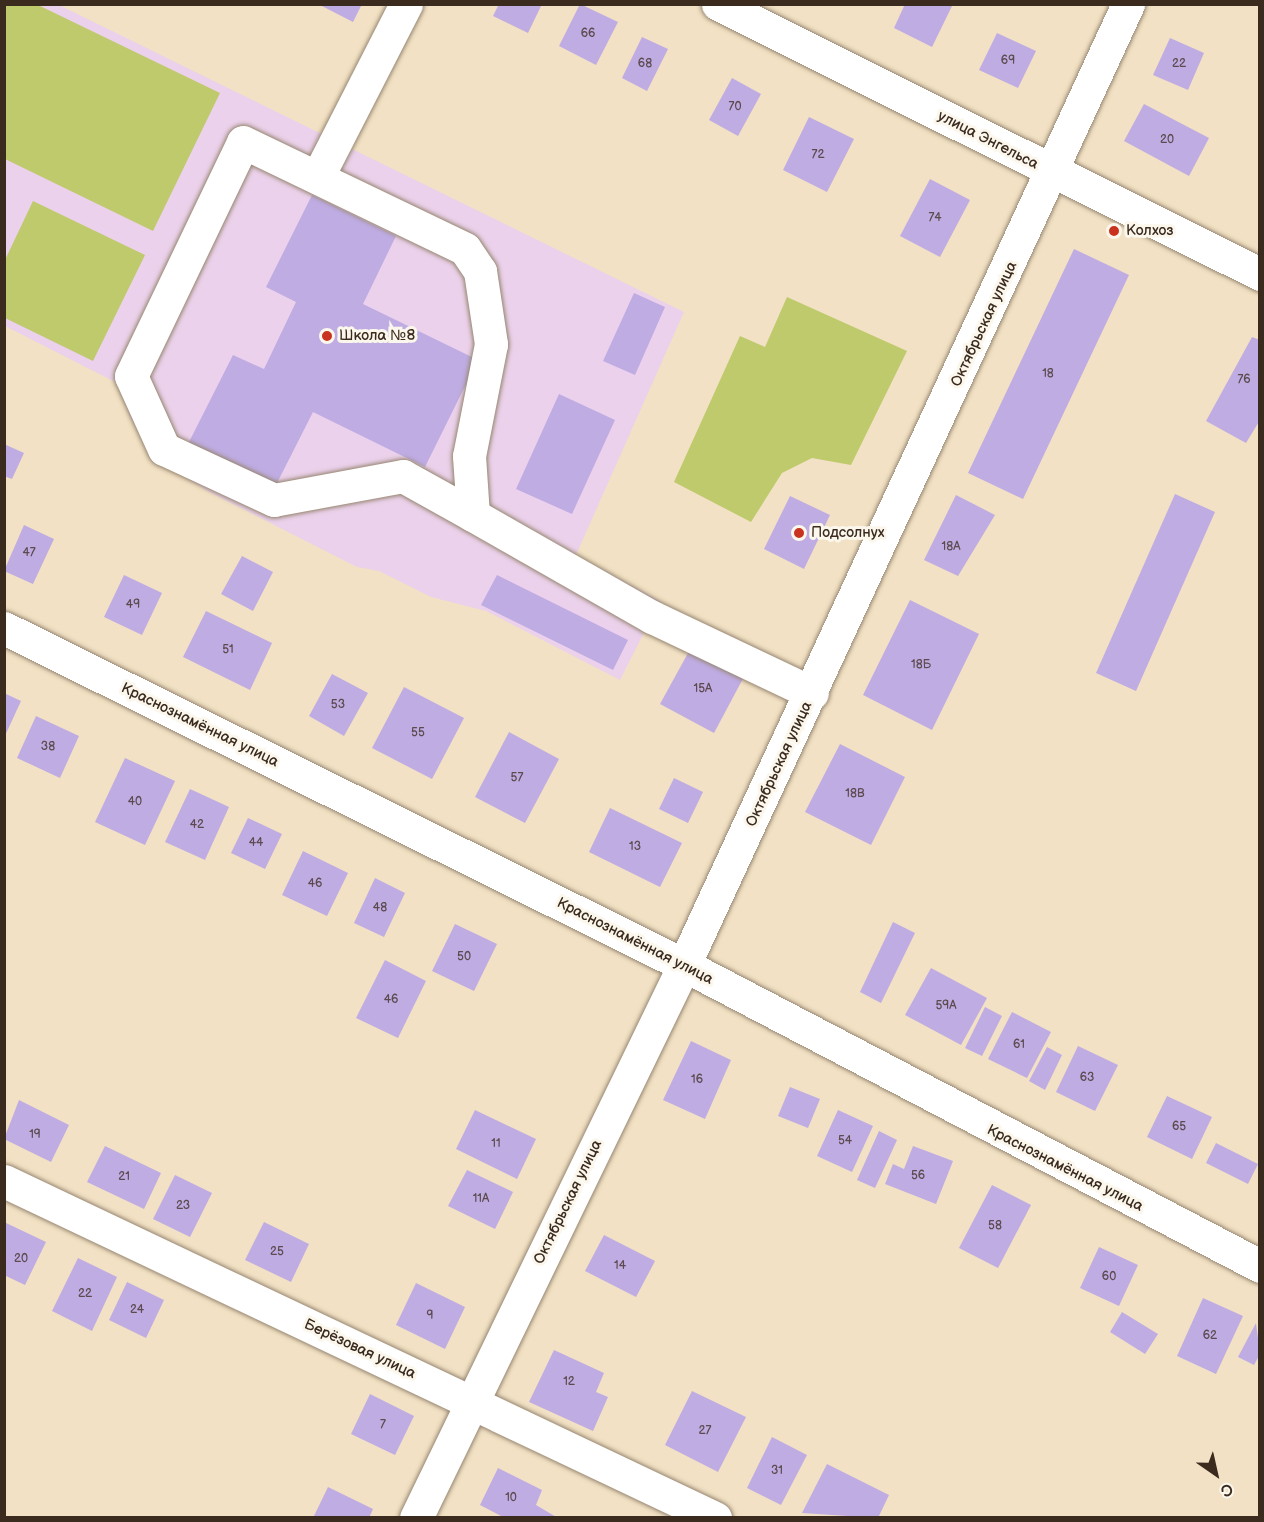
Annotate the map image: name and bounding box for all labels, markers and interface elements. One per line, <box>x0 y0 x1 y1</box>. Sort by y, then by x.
house number: 66 <box>581 27 595 41</box>
house number: 69 <box>1001 54 1015 68</box>
house number: 68 <box>638 57 652 71</box>
house number: 22 <box>1172 57 1186 71</box>
house number: 70 <box>729 100 741 114</box>
street label: улица Энгельса <box>935 107 1041 173</box>
house number: 20 <box>1160 133 1174 147</box>
house number: 72 <box>812 148 824 162</box>
house number: 74 <box>928 211 942 225</box>
place label: Колхоз <box>1126 222 1173 240</box>
marker: Колхоз <box>1107 224 1121 238</box>
street label: Октябрьская улица <box>947 259 1021 389</box>
place label: Школа №8 <box>339 327 415 345</box>
marker: Школа №8 <box>320 329 334 343</box>
house number: 18 <box>1042 367 1054 381</box>
house number: 76 <box>1237 373 1251 387</box>
place label: Подсолнух <box>811 524 885 542</box>
marker: Подсолнух <box>792 526 806 540</box>
house number: 18А <box>942 540 960 554</box>
house number: 47 <box>22 546 36 560</box>
house number: 49 <box>126 598 140 612</box>
house number: 51 <box>222 643 234 657</box>
house number: 18Б <box>911 658 931 672</box>
street label: Краснознамённая улица <box>118 679 282 771</box>
house number: 15А <box>694 682 712 696</box>
house number: 53 <box>331 698 345 712</box>
street label: Октябрьская улица <box>742 699 816 829</box>
house number: 55 <box>411 726 425 740</box>
house number: 38 <box>41 740 55 754</box>
house number: 57 <box>511 771 523 785</box>
house number: 18В <box>845 787 865 801</box>
house number: 40 <box>128 795 142 809</box>
house number: 42 <box>190 818 204 832</box>
house number: 44 <box>249 836 263 850</box>
house number: 13 <box>629 840 641 854</box>
house number: 46 <box>308 877 322 891</box>
street label: Краснознамённая улица <box>554 894 716 988</box>
house number: 48 <box>373 901 387 915</box>
house number: 50 <box>457 950 471 964</box>
house number: 46 <box>384 993 398 1007</box>
house number: 59А <box>935 999 957 1013</box>
house number: 61 <box>1013 1038 1025 1052</box>
house number: 63 <box>1080 1071 1094 1085</box>
house number: 16 <box>691 1073 703 1087</box>
house number: 65 <box>1172 1120 1186 1134</box>
street label: Краснознамённая улица <box>984 1121 1146 1215</box>
house number: 19 <box>29 1128 41 1142</box>
house number: 54 <box>838 1134 852 1148</box>
house number: 11 <box>491 1137 501 1151</box>
street label: Октябрьская улица <box>530 1137 606 1267</box>
house number: 56 <box>911 1169 925 1183</box>
house number: 21 <box>118 1170 130 1184</box>
house number: 11А <box>473 1192 489 1206</box>
house number: 23 <box>176 1199 190 1213</box>
house number: 58 <box>988 1219 1002 1233</box>
house number: 25 <box>270 1245 284 1259</box>
house number: 20 <box>14 1252 28 1266</box>
house number: 14 <box>614 1259 626 1273</box>
house number: 60 <box>1102 1270 1116 1284</box>
house number: 22 <box>78 1287 92 1301</box>
house number: 24 <box>130 1303 144 1317</box>
house number: 9 <box>427 1309 433 1323</box>
street label: Берёзовая улица <box>301 1315 419 1383</box>
house number: 62 <box>1203 1329 1217 1343</box>
house number: 12 <box>563 1375 575 1389</box>
house number: 7 <box>380 1418 386 1432</box>
house number: 27 <box>699 1424 711 1438</box>
north arrow <box>1186 1444 1246 1504</box>
house number: 31 <box>771 1464 783 1478</box>
text: С <box>1216 1478 1236 1500</box>
house number: 10 <box>505 1491 517 1505</box>

